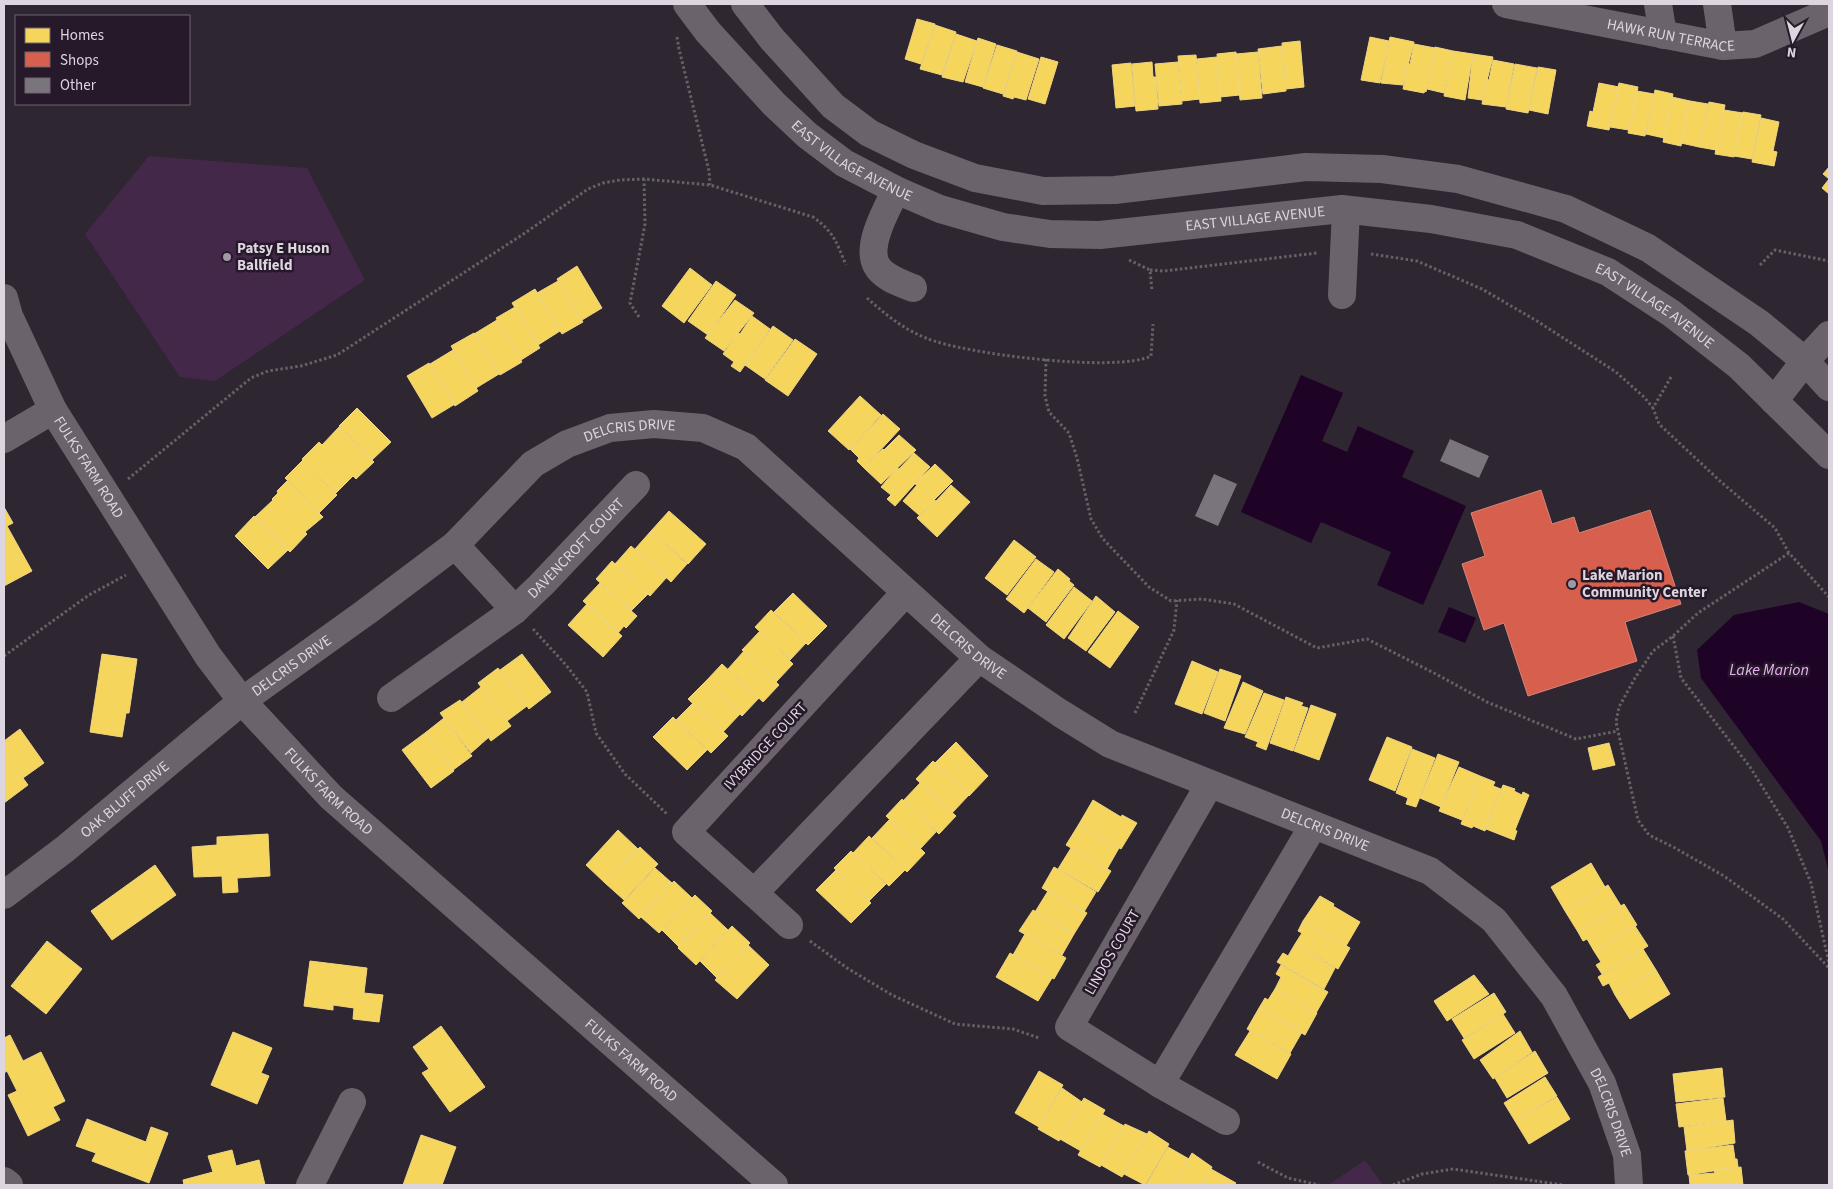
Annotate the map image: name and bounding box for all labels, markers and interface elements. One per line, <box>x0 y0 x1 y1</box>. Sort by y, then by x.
street label: HAWK RUN TERRACE <box>1605 14 1736 58</box>
legend <box>15 15 190 105</box>
north arrow <box>1768 15 1818 65</box>
text: Homes <box>60 25 104 46</box>
text: N <box>1786 41 1797 62</box>
text: Shops <box>60 50 99 71</box>
text: Other <box>60 75 97 96</box>
street label: EAST VILLAGE AVENUE <box>786 115 916 207</box>
street label: EAST VILLAGE AVENUE <box>1184 201 1326 237</box>
place label: Patsy E Huson Ballfield <box>237 238 330 276</box>
marker: Patsy E Huson Ballfield <box>221 251 233 263</box>
street label: EAST VILLAGE AVENUE <box>1592 258 1719 354</box>
street label: FULKS FARM ROAD <box>48 412 129 523</box>
street label: DELCRIS DRIVE <box>581 414 676 448</box>
street label: DAVENCROFT COURT <box>523 493 630 603</box>
place label: Lake Marion Community Center <box>1582 565 1707 603</box>
marker: Lake Marion Community Center <box>1566 578 1578 590</box>
street label: DELCRIS DRIVE <box>925 609 1010 685</box>
street label: DELCRIS DRIVE <box>248 630 336 702</box>
water label: Lake Marion <box>1729 659 1809 681</box>
street label: IVYBRIDGE COURT <box>719 698 812 795</box>
street label: FULKS FARM ROAD <box>279 743 378 840</box>
street label: OAK BLUFF DRIVE <box>76 756 174 843</box>
street label: DELCRIS DRIVE <box>1278 803 1373 857</box>
street label: LINDOS COURT <box>1080 906 1145 999</box>
street label: FULKS FARM ROAD <box>580 1014 682 1107</box>
street label: DELCRIS DRIVE <box>1585 1064 1637 1160</box>

